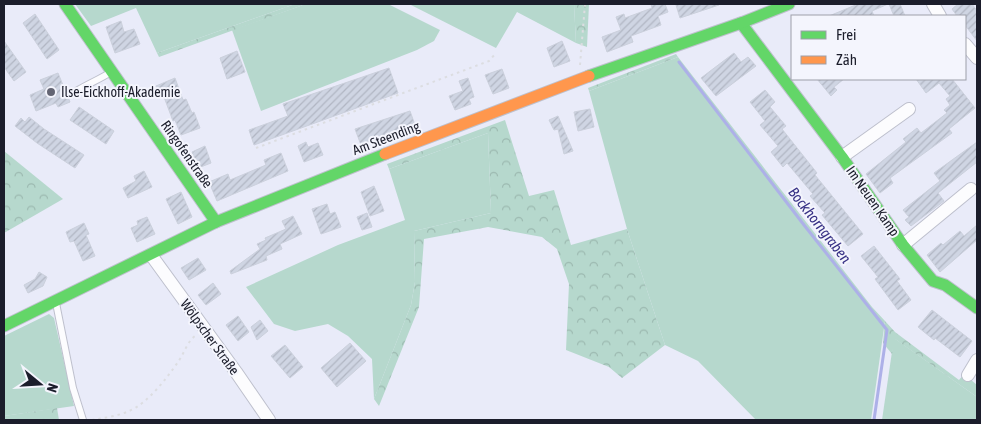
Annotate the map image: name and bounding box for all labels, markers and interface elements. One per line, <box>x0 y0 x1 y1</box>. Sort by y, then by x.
legend <box>791 15 966 80</box>
text: Frei <box>836 26 856 43</box>
text: Zäh <box>836 51 857 68</box>
place label: Ilse-Eickhoff-Akademie <box>61 84 180 100</box>
marker: Ilse-Eickhoff-Akademie <box>45 86 57 98</box>
street label: Ringofenstraße <box>158 117 216 191</box>
street label: Am Steending <box>350 118 422 158</box>
street label: Im Neuen Kamp <box>843 163 903 239</box>
water label: Bockhorngraben <box>785 184 855 266</box>
street label: Wölpscher Straße <box>177 296 243 378</box>
north arrow <box>15 359 65 409</box>
text: N <box>43 382 61 394</box>

